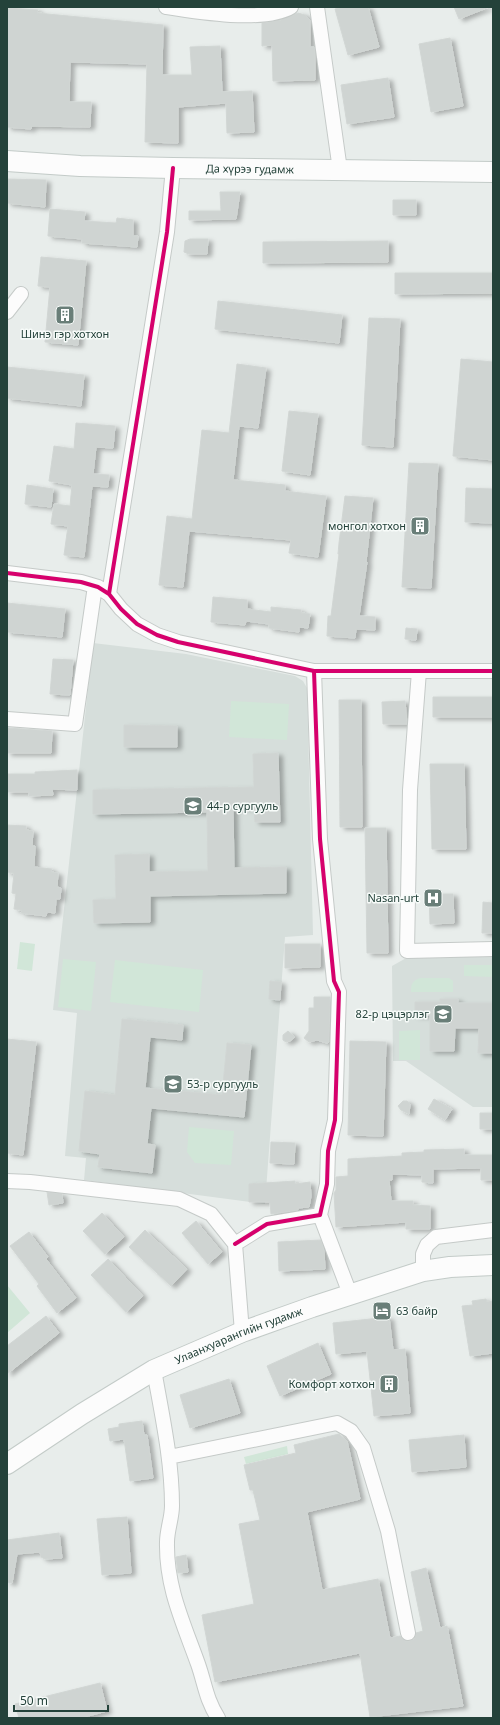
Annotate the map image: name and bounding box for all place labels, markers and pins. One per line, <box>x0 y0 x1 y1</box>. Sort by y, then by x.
building icon: Шинэ гэр хотхон <box>54 304 76 326</box>
place label: Шинэ гэр хотхон <box>21 326 109 341</box>
building icon: монгол хотхон <box>409 515 431 537</box>
place label: монгол хотхон <box>328 518 406 533</box>
school or university icon: 44-р сургууль <box>182 795 204 817</box>
place label: 44-р сургууль <box>207 798 278 813</box>
hospital icon: Nasan-urt <box>422 887 444 909</box>
place label: Nasan-urt <box>367 890 419 905</box>
school or university icon: 82-р цэцэрлэг <box>432 1003 454 1025</box>
place label: 82-р цэцэрлэг <box>356 1006 429 1021</box>
school or university icon: 53-р сургууль <box>162 1073 184 1095</box>
place label: 53-р сургууль <box>187 1076 258 1091</box>
hotel icon: 63 байр <box>371 1300 393 1322</box>
place label: 63 байр <box>396 1303 438 1318</box>
building icon: Комфорт хотхон <box>378 1373 400 1395</box>
place label: Комфорт хотхон <box>289 1376 375 1391</box>

